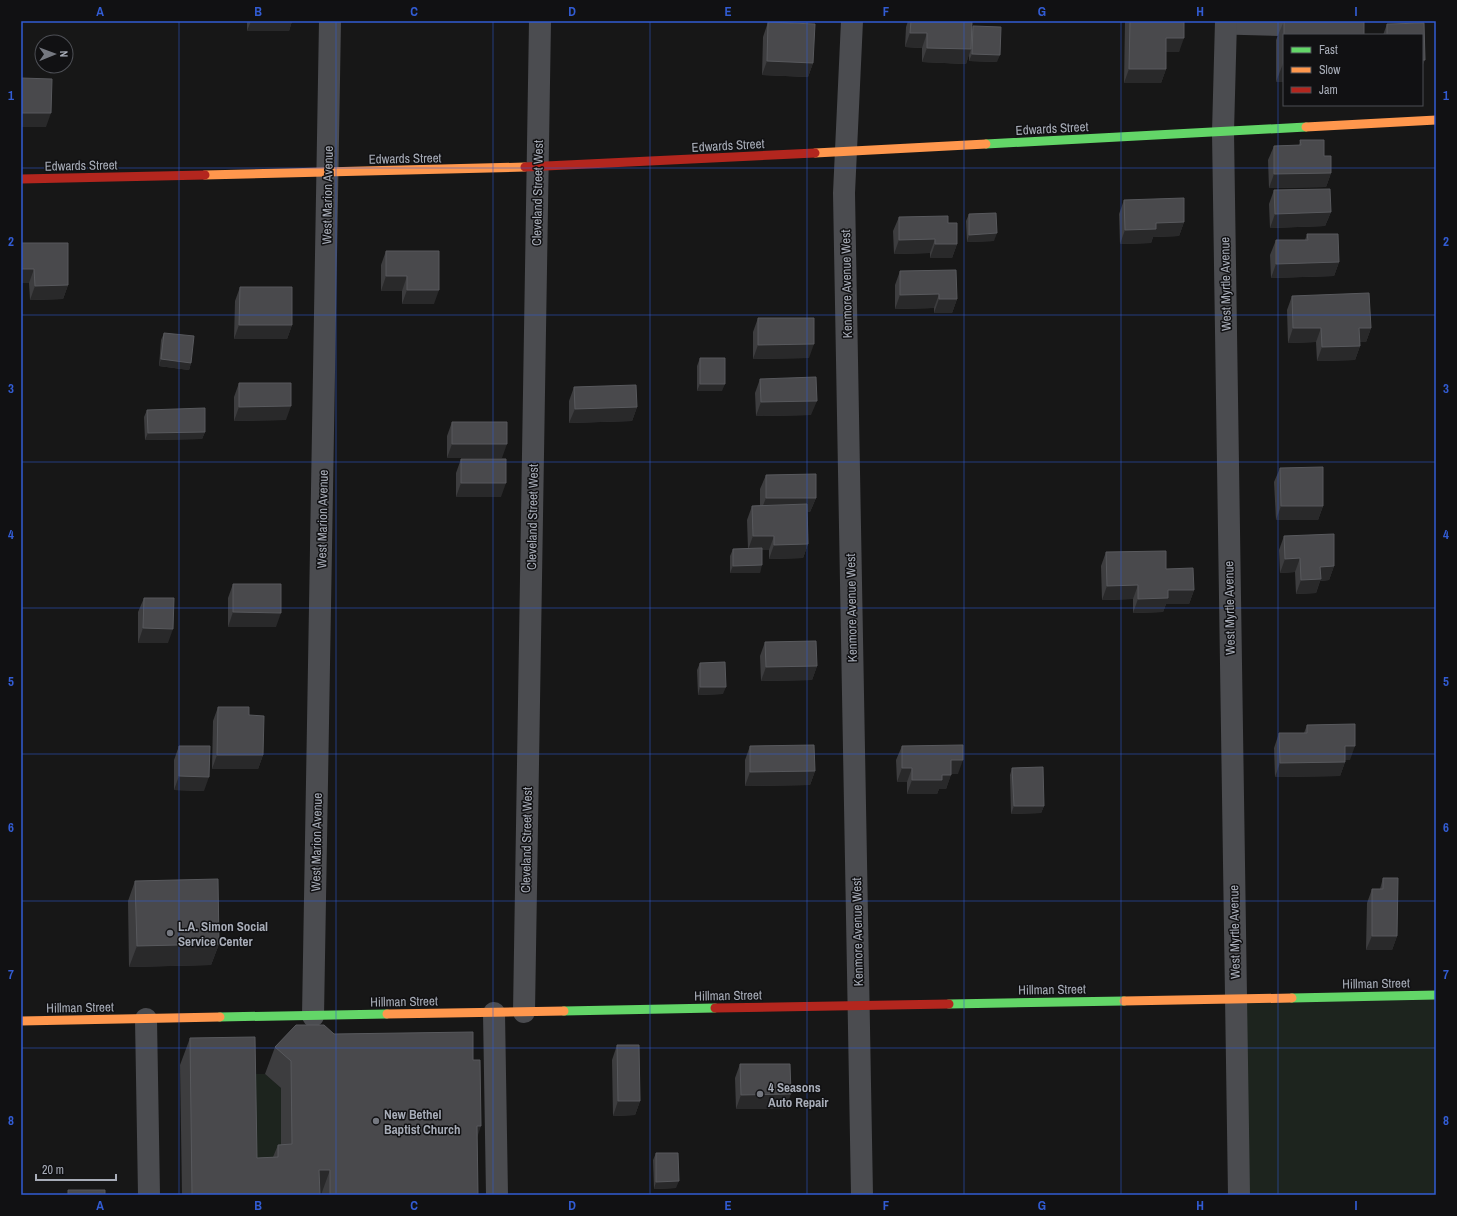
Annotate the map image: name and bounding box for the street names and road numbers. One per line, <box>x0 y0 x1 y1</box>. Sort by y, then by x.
street label: Edwards Street <box>1015 118 1089 139</box>
street label: Edwards Street <box>691 135 765 156</box>
street label: Cleveland Street West <box>528 140 547 246</box>
street label: West Marion Avenue <box>318 146 337 244</box>
street label: Edwards Street <box>368 149 442 168</box>
street label: Edwards Street <box>44 156 118 175</box>
street label: Kenmore Avenue West <box>837 229 856 338</box>
street label: West Myrtle Avenue <box>1216 237 1235 331</box>
street label: Cleveland Street West <box>523 464 542 570</box>
street label: West Marion Avenue <box>313 470 332 568</box>
street label: Kenmore Avenue West <box>842 553 861 662</box>
street label: West Myrtle Avenue <box>1220 561 1239 655</box>
street label: Cleveland Street West <box>517 787 536 893</box>
street label: West Marion Avenue <box>307 793 326 891</box>
street label: Kenmore Avenue West <box>848 877 867 986</box>
street label: West Myrtle Avenue <box>1225 885 1244 979</box>
street label: Hillman Street <box>1342 974 1410 993</box>
street label: Hillman Street <box>1018 980 1086 999</box>
street label: Hillman Street <box>694 986 762 1005</box>
street label: Hillman Street <box>370 992 438 1011</box>
street label: Hillman Street <box>46 998 114 1017</box>

